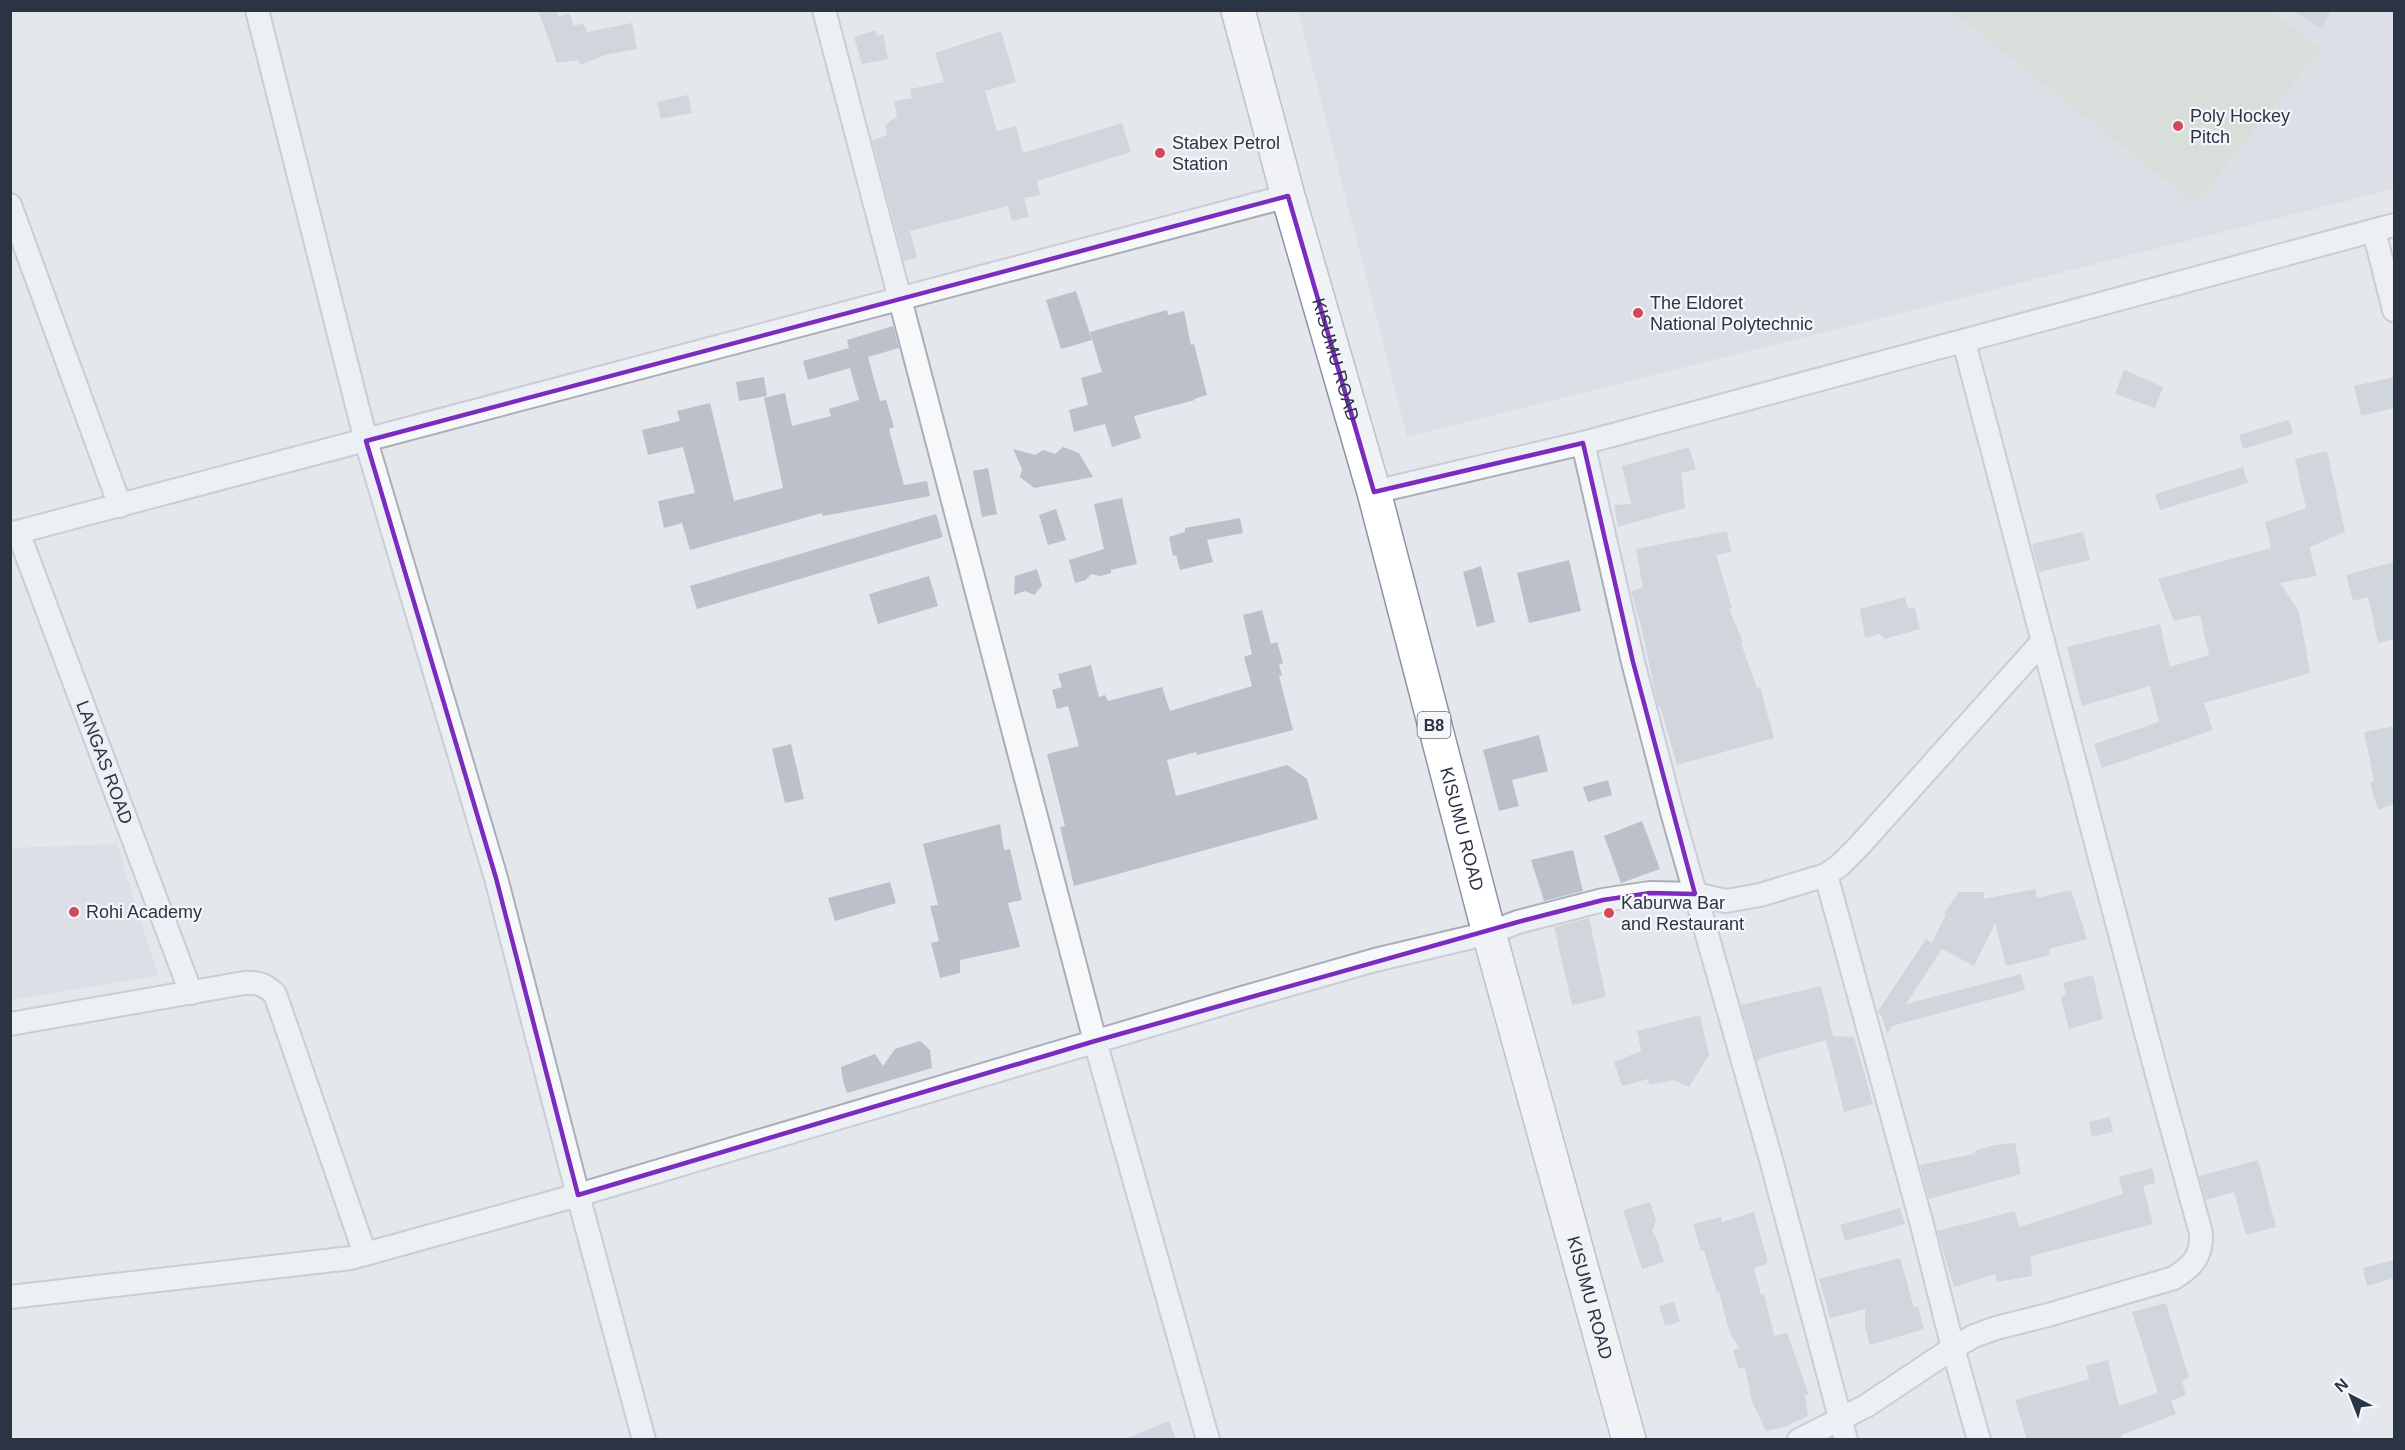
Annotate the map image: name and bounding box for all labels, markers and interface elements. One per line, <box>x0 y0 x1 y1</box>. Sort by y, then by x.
place label: Poly Hockey Pitch <box>2190 106 2290 147</box>
marker: Poly Hockey Pitch <box>2171 119 2185 133</box>
place label: Stabex Petrol Station <box>1172 133 1280 174</box>
marker: Stabex Petrol Station <box>1153 146 1167 160</box>
place label: The Eldoret National Polytechnic <box>1650 293 1813 334</box>
street label: KISUMU ROAD <box>1308 296 1363 423</box>
marker: The Eldoret National Polytechnic <box>1631 306 1645 320</box>
street label: LANGAS ROAD <box>72 698 137 827</box>
road number: B8 <box>1418 712 1450 738</box>
street label: KISUMU ROAD <box>1436 765 1488 893</box>
place label: Kaburwa Bar and Restaurant <box>1621 893 1744 934</box>
place label: Rohi Academy <box>86 902 202 922</box>
marker: Rohi Academy <box>67 905 81 919</box>
marker: Kaburwa Bar and Restaurant <box>1602 906 1616 920</box>
street label: KISUMU ROAD <box>1563 1234 1616 1362</box>
north arrow <box>2321 1366 2381 1426</box>
text: N <box>2331 1375 2351 1395</box>

